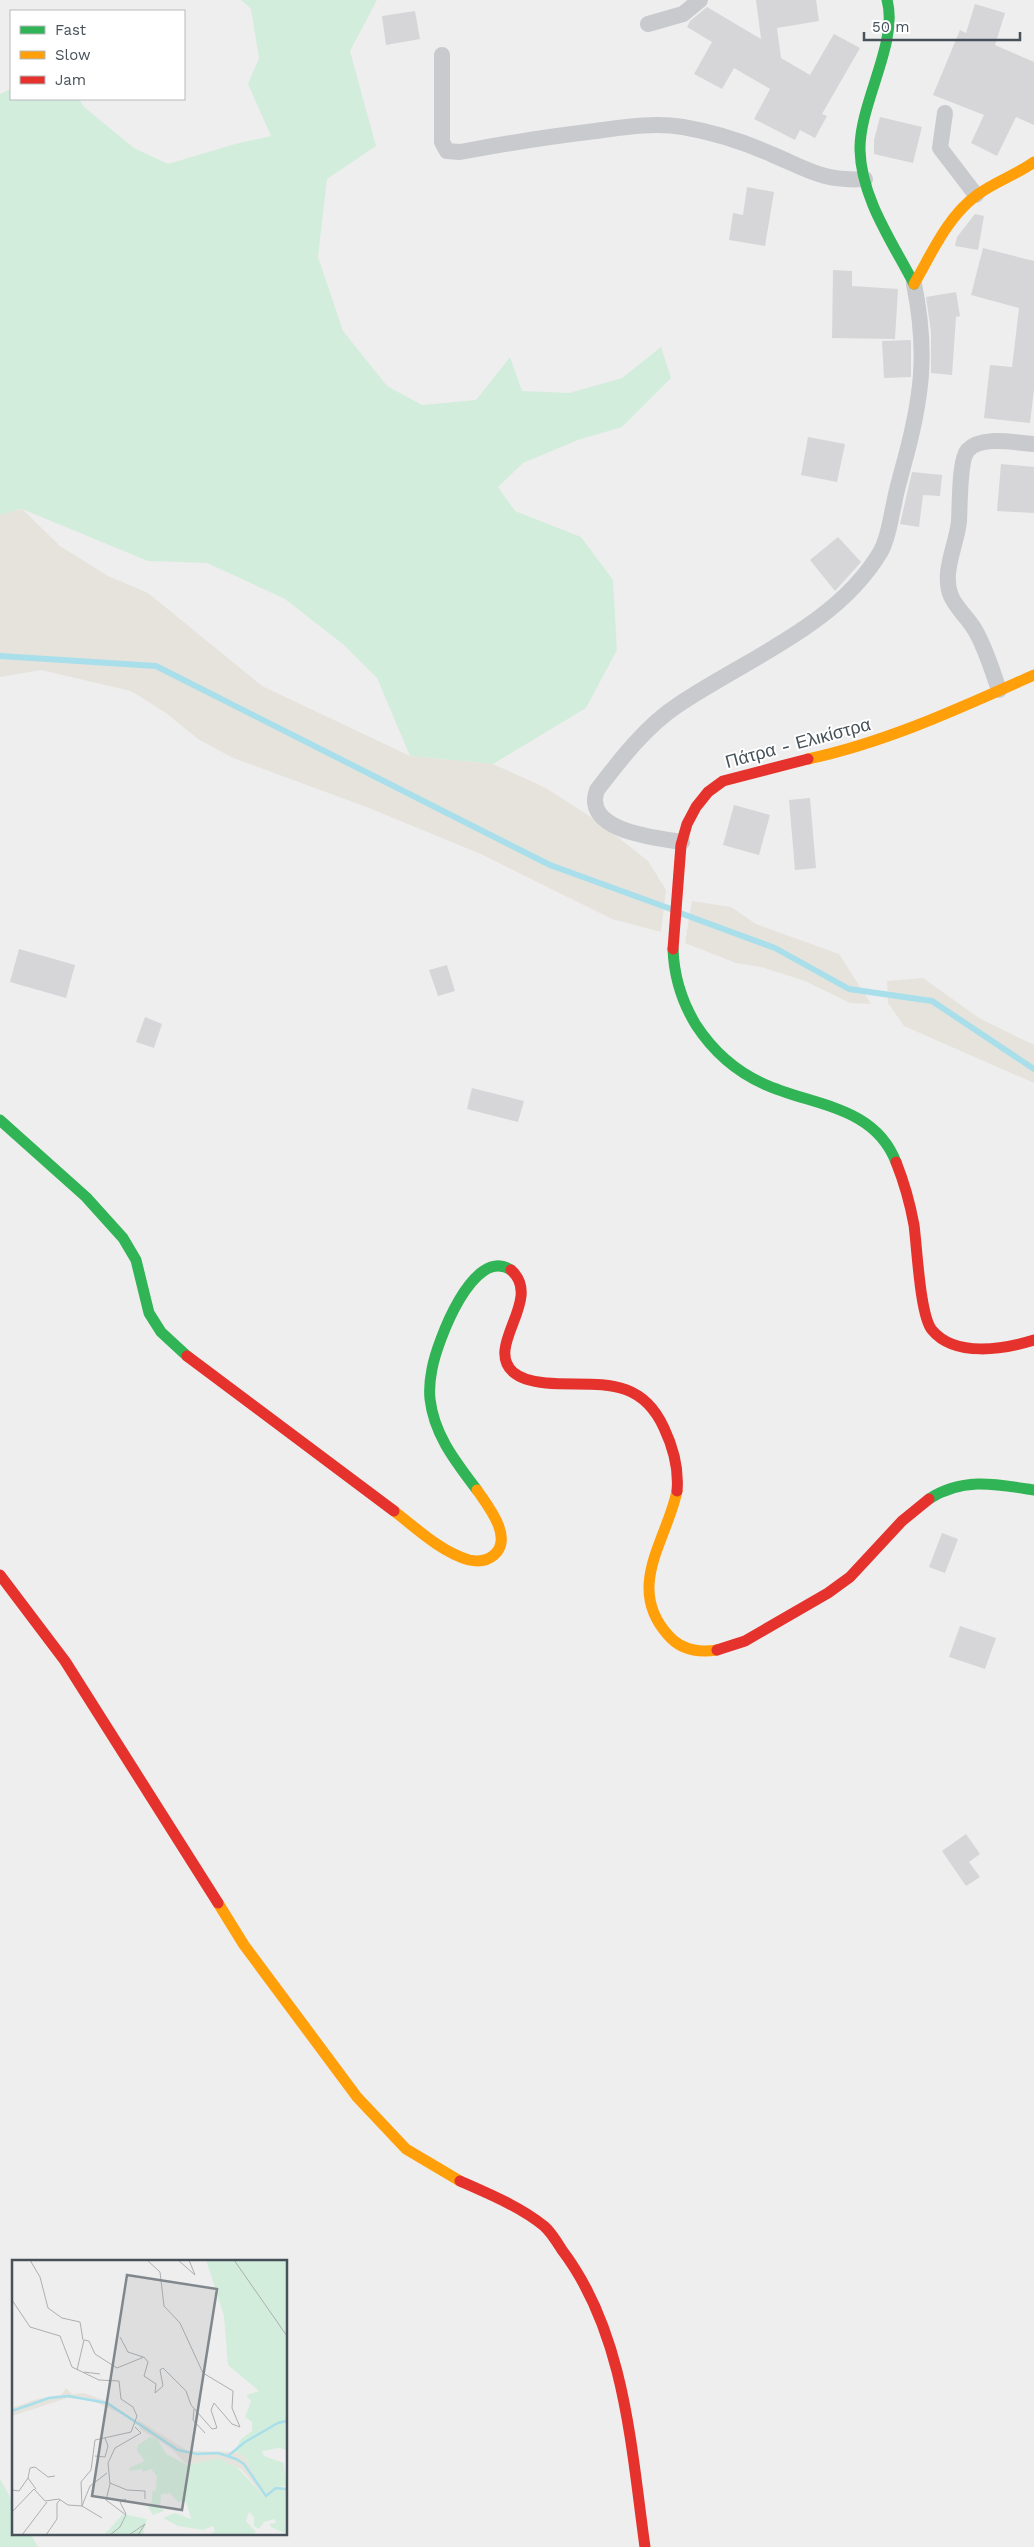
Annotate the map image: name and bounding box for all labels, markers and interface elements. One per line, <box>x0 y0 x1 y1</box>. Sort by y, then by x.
legend <box>10 10 185 100</box>
scale bar <box>864 10 1020 42</box>
text: 50 m <box>872 18 909 36</box>
text: Fast <box>55 21 87 39</box>
text: Slow <box>55 46 91 64</box>
text: Jam <box>55 71 86 89</box>
street label: Πάτρα - Ελικίστρα <box>723 713 873 772</box>
inset map <box>12 2260 288 2534</box>

